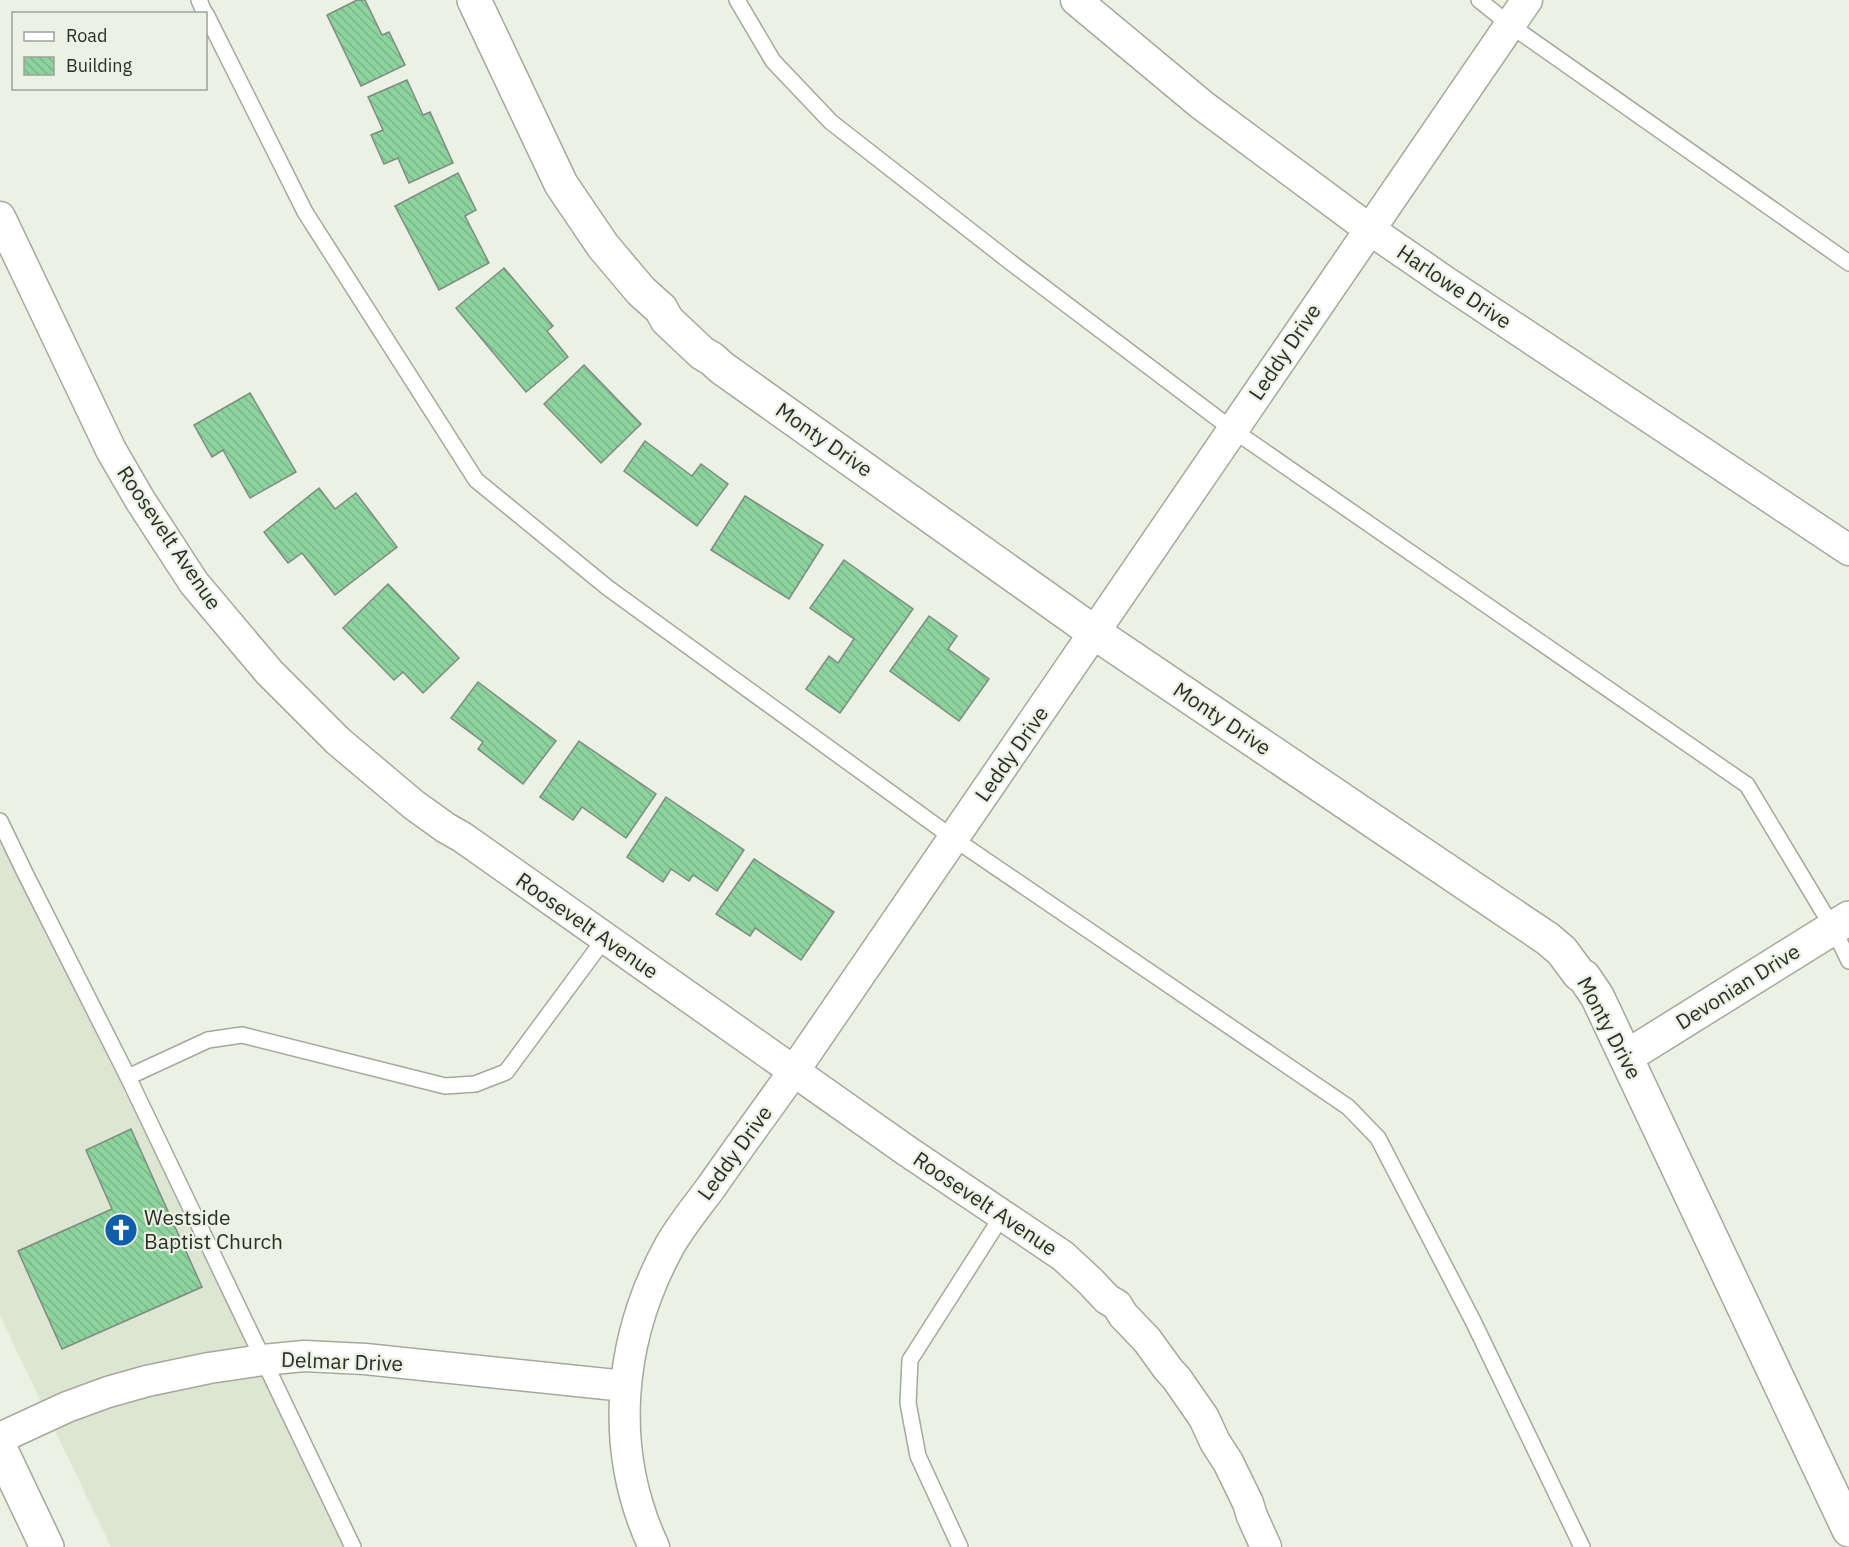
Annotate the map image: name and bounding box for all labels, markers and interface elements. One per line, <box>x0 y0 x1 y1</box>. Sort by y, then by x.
legend <box>12 12 207 90</box>
text: Road <box>66 24 107 47</box>
text: Building <box>66 54 133 77</box>
street label: Harlowe Drive <box>1392 238 1517 335</box>
street label: Leddy Drive <box>1242 298 1327 405</box>
street label: Monty Drive <box>771 396 879 483</box>
street label: Roosevelt Avenue <box>111 460 228 615</box>
street label: Monty Drive <box>1168 675 1277 761</box>
street label: Leddy Drive <box>968 700 1054 807</box>
street label: Roosevelt Avenue <box>511 866 664 985</box>
street label: Devonian Drive <box>1670 937 1805 1035</box>
street label: Monty Drive <box>1571 971 1649 1084</box>
street label: Leddy Drive <box>690 1100 778 1205</box>
street label: Roosevelt Avenue <box>908 1145 1063 1262</box>
place label: Westside Baptist Church <box>144 1203 283 1255</box>
church icon: Westside Baptist Church <box>103 1212 139 1248</box>
street label: Delmar Drive <box>280 1345 404 1377</box>

